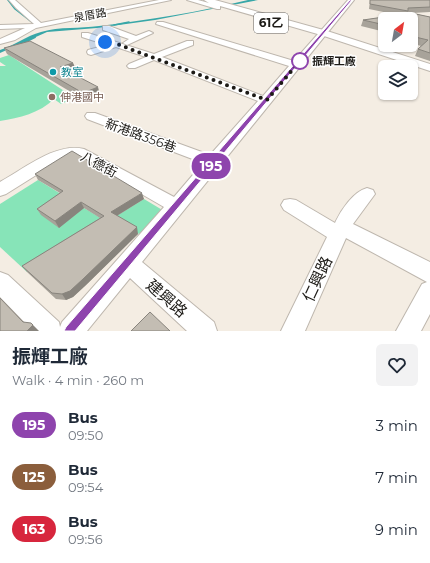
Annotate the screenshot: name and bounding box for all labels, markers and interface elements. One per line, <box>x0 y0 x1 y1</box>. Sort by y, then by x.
street label: 泉厝路 <box>72 5 108 25</box>
north arrow <box>378 12 418 52</box>
map controls <box>378 12 418 100</box>
road number: 61乙 <box>254 13 288 33</box>
your location <box>95 32 115 52</box>
marker: 振輝工廠 <box>291 52 309 70</box>
place label: 振輝工廠 <box>312 54 356 68</box>
button: layers <box>378 60 418 100</box>
place label: 教室 <box>61 65 83 79</box>
marker: 教室 <box>48 67 58 77</box>
place label: 伸港國中 <box>60 90 104 104</box>
marker: 伸港國中 <box>47 92 57 102</box>
street label: 新港路356巷 <box>103 115 179 155</box>
street label: 八德街 <box>78 148 120 180</box>
line badge: 195 <box>188 153 234 179</box>
text: 195 <box>200 157 222 175</box>
street label: 仁興路 <box>299 253 336 305</box>
street label: 建興路 <box>142 275 191 321</box>
button: heart <box>376 344 418 386</box>
text: 振輝工廠 <box>12 345 88 368</box>
text: Walk · 4 min · 260 m <box>12 372 144 388</box>
text: Bus <box>68 408 98 427</box>
text: 195 <box>23 416 45 434</box>
text: 3 min <box>376 416 418 435</box>
text: 09:50 <box>68 427 103 443</box>
text: Bus <box>68 460 98 479</box>
text: 125 <box>23 468 45 486</box>
text: 7 min <box>375 468 418 487</box>
text: 09:54 <box>68 479 103 495</box>
text: Bus <box>68 512 98 531</box>
text: 163 <box>23 520 45 538</box>
text: 9 min <box>375 520 418 539</box>
text: 09:56 <box>68 531 103 547</box>

